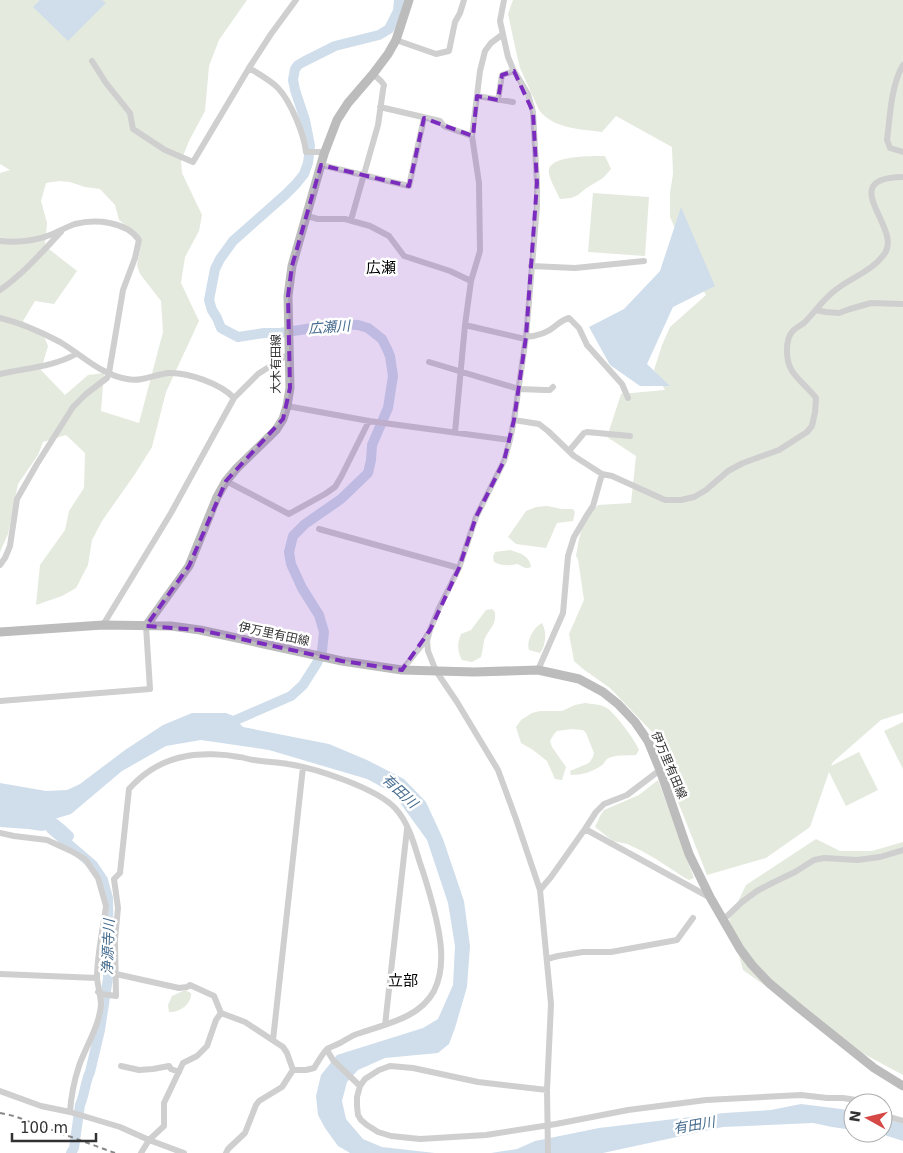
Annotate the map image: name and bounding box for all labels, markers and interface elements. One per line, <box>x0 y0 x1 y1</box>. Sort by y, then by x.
district label: 広瀬 <box>366 259 396 277</box>
water label: 広瀬川 <box>307 317 353 336</box>
street label: 大木有田線 <box>269 334 283 394</box>
street label: 伊万里有田線 <box>237 620 311 648</box>
street label: 伊万里有田線 <box>648 729 690 801</box>
water label: 有田川 <box>379 771 422 813</box>
water label: 浄源寺川 <box>99 917 117 975</box>
district label: 立部 <box>388 972 418 990</box>
north arrow <box>843 1093 893 1143</box>
text: N <box>846 1109 864 1123</box>
scale bar <box>12 1110 96 1142</box>
water label: 有田川 <box>672 1113 718 1137</box>
text: 100 m <box>20 1119 68 1137</box>

